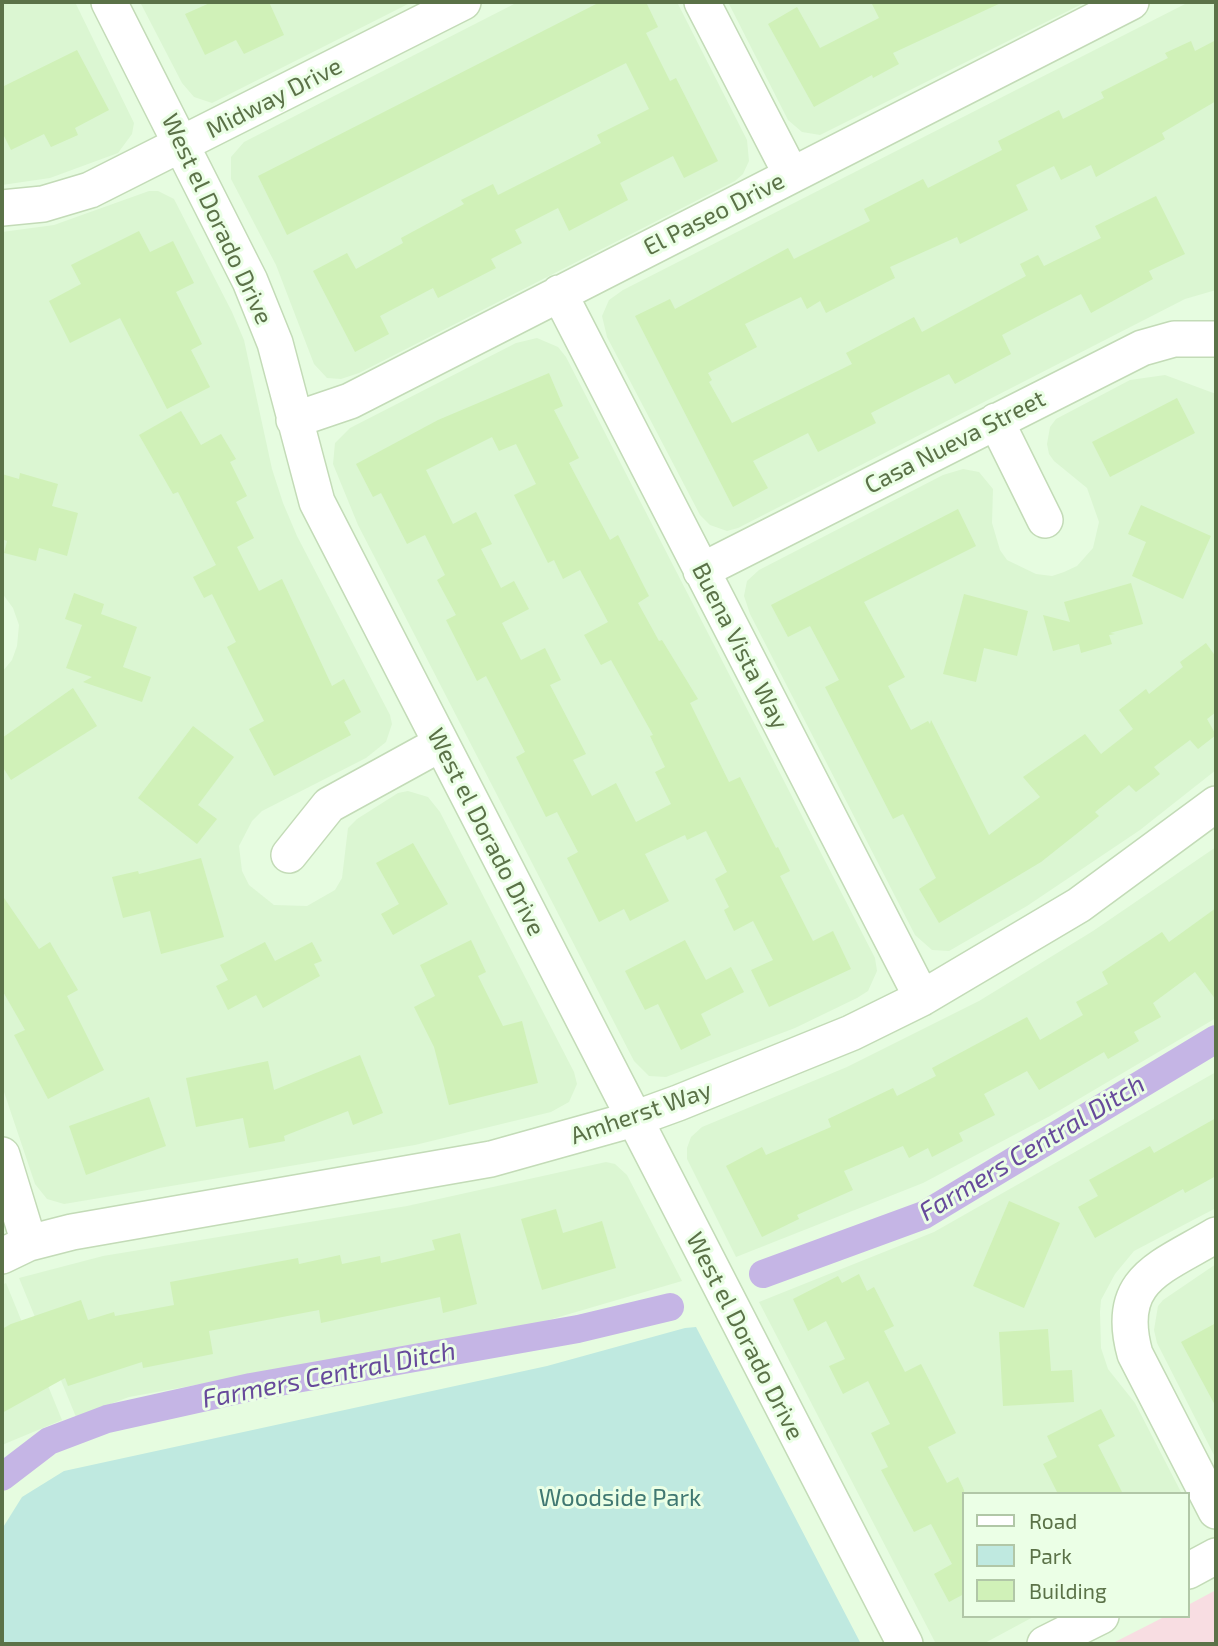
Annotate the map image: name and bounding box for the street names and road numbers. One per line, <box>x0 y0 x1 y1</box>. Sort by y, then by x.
street label: Midway Drive <box>201 51 347 145</box>
street label: West el Dorado Drive <box>155 109 279 329</box>
street label: El Paseo Drive <box>639 166 789 262</box>
street label: Casa Nueva Street <box>860 384 1050 500</box>
street label: Buena Vista Way <box>686 558 794 734</box>
street label: West el Dorado Drive <box>421 723 551 941</box>
street label: Amherst Way <box>567 1075 715 1151</box>
street label: West el Dorado Drive <box>680 1227 810 1445</box>

